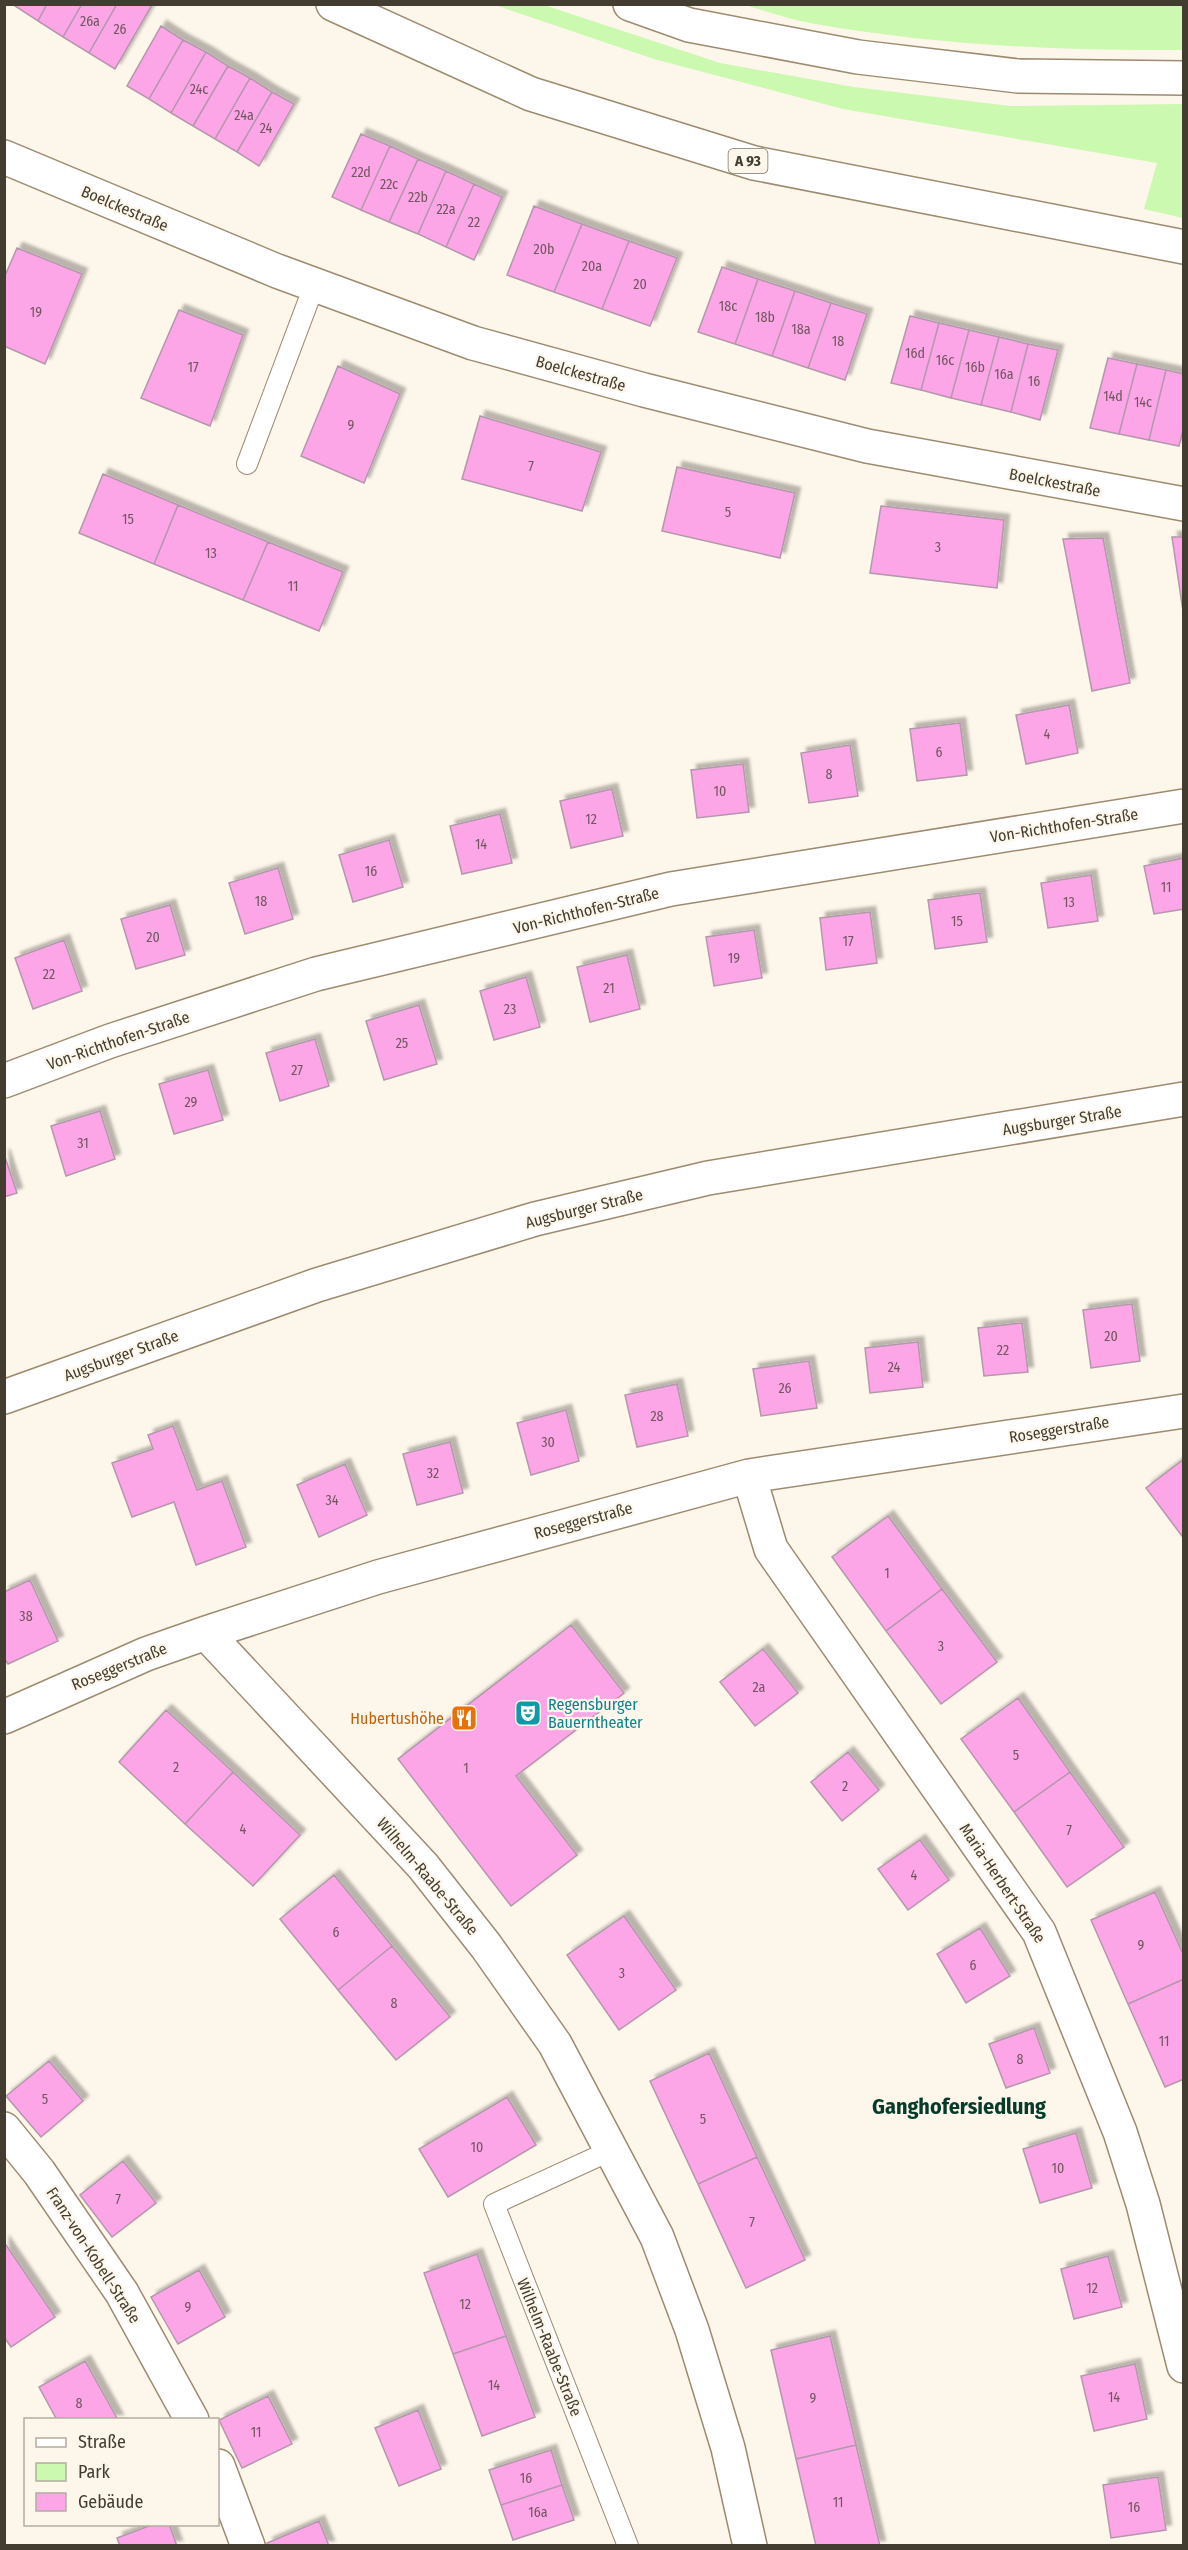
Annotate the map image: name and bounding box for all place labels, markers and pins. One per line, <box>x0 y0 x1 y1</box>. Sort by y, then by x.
place label: Regensburger Bauerntheater <box>548 1695 643 1732</box>
theatre icon: Regensburger Bauerntheater <box>513 1698 543 1728</box>
restaurant icon: Hubertushöhe <box>449 1703 479 1733</box>
place label: Hubertushöhe <box>350 1709 444 1728</box>

